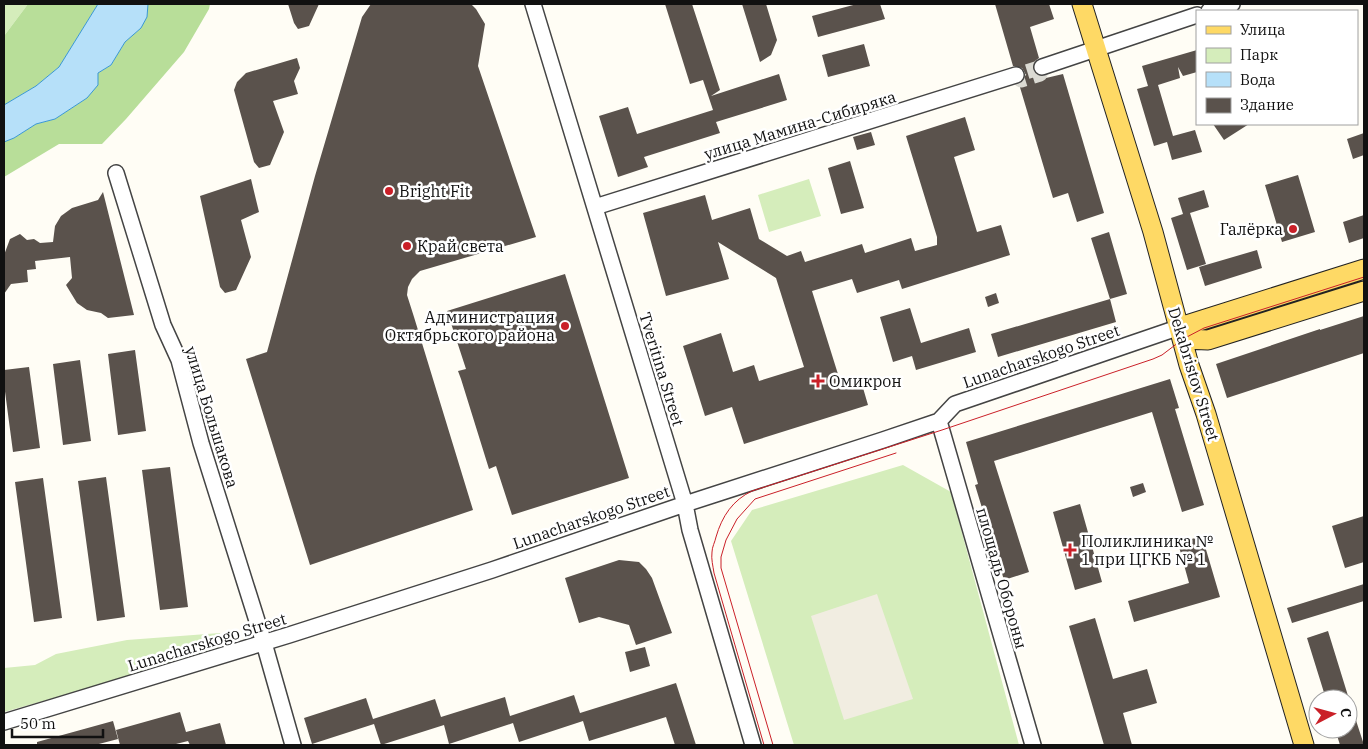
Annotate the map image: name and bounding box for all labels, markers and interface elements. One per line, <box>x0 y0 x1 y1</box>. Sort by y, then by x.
legend <box>1196 10 1358 125</box>
text: Улица <box>1240 20 1285 39</box>
text: Парк <box>1240 45 1278 64</box>
text: Вода <box>1240 70 1276 89</box>
street label: улица Мамина-Сибиряка <box>702 86 899 164</box>
text: Здание <box>1240 95 1294 114</box>
place label: Bright Fit <box>399 181 471 201</box>
marker: Bright Fit <box>383 185 395 197</box>
place label: Галёрка <box>1220 219 1283 239</box>
marker: Галёрка <box>1287 223 1299 235</box>
place label: Край света <box>417 236 504 256</box>
marker: Край света <box>401 240 413 252</box>
street label: Dekabristov Street <box>1164 305 1224 444</box>
place label: Администрация Октябрьского района <box>385 307 555 345</box>
street label: Tveritina Street <box>635 310 689 429</box>
marker: Администрация Октябрьского района <box>559 320 571 332</box>
street label: Lunacharskogo Street <box>960 320 1122 392</box>
street label: улица Большакова <box>181 344 243 490</box>
place label: Омикрон <box>829 371 902 391</box>
marker: Омикрон <box>811 374 825 388</box>
street label: Lunacharskogo Street <box>510 481 672 553</box>
street label: площадь Обороны <box>972 505 1032 651</box>
place label: Поликлиника № 1 при ЦГКБ № 1 <box>1081 531 1213 569</box>
marker: Поликлиника № 1 при ЦГКБ № 1 <box>1063 543 1077 557</box>
street label: Lunacharskogo Street <box>125 608 289 676</box>
north arrow <box>1308 689 1358 739</box>
scale bar <box>12 706 104 738</box>
text: С <box>1336 707 1355 718</box>
text: 50 m <box>20 714 56 733</box>

